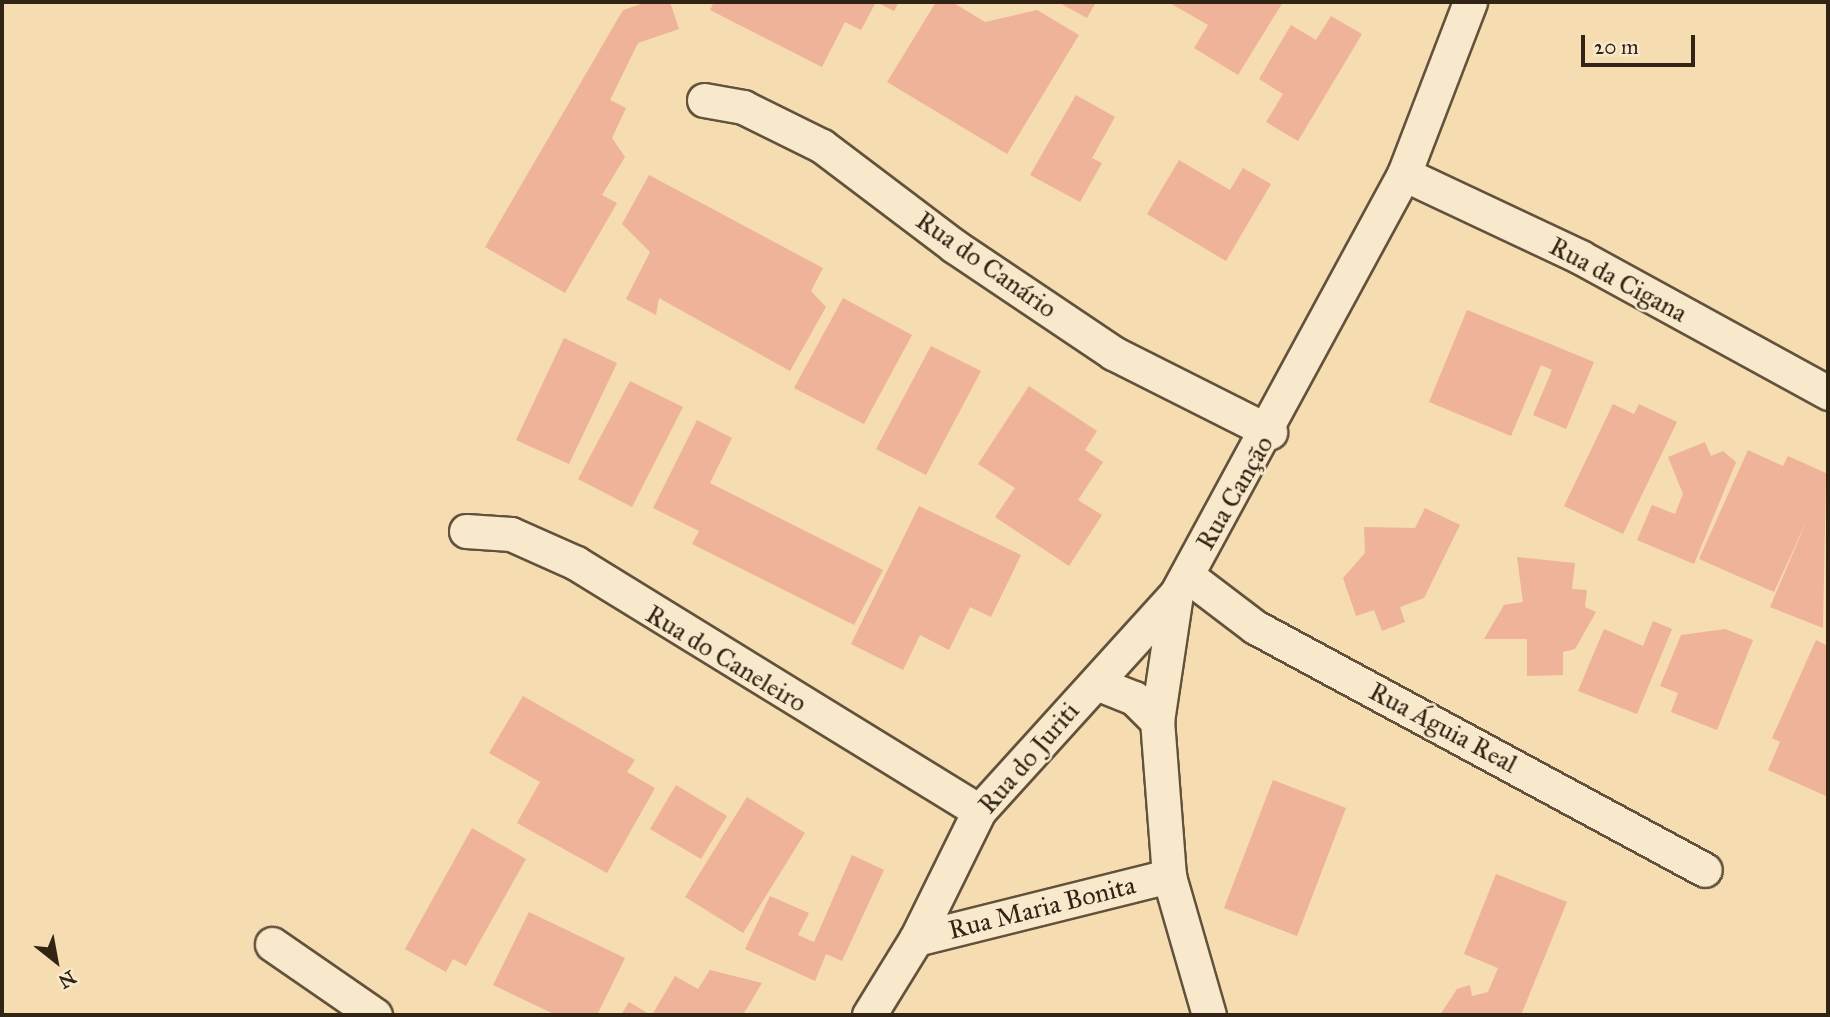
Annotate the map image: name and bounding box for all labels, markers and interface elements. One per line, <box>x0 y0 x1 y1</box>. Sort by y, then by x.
scale bar <box>1585 21 1699 65</box>
text: 20 m <box>1594 34 1639 60</box>
street label: Rua do Canário <box>910 205 1062 325</box>
street label: Rua da Cigana <box>1544 231 1692 329</box>
street label: Rua Canção <box>1190 430 1280 556</box>
street label: Rua do Caneleiro <box>640 599 812 719</box>
street label: Rua Águia Real <box>1364 676 1522 780</box>
street label: Rua do Juriti <box>972 696 1086 820</box>
street label: Rua Maria Bonita <box>945 870 1139 946</box>
north arrow <box>21 926 91 996</box>
text: N <box>54 965 80 993</box>

